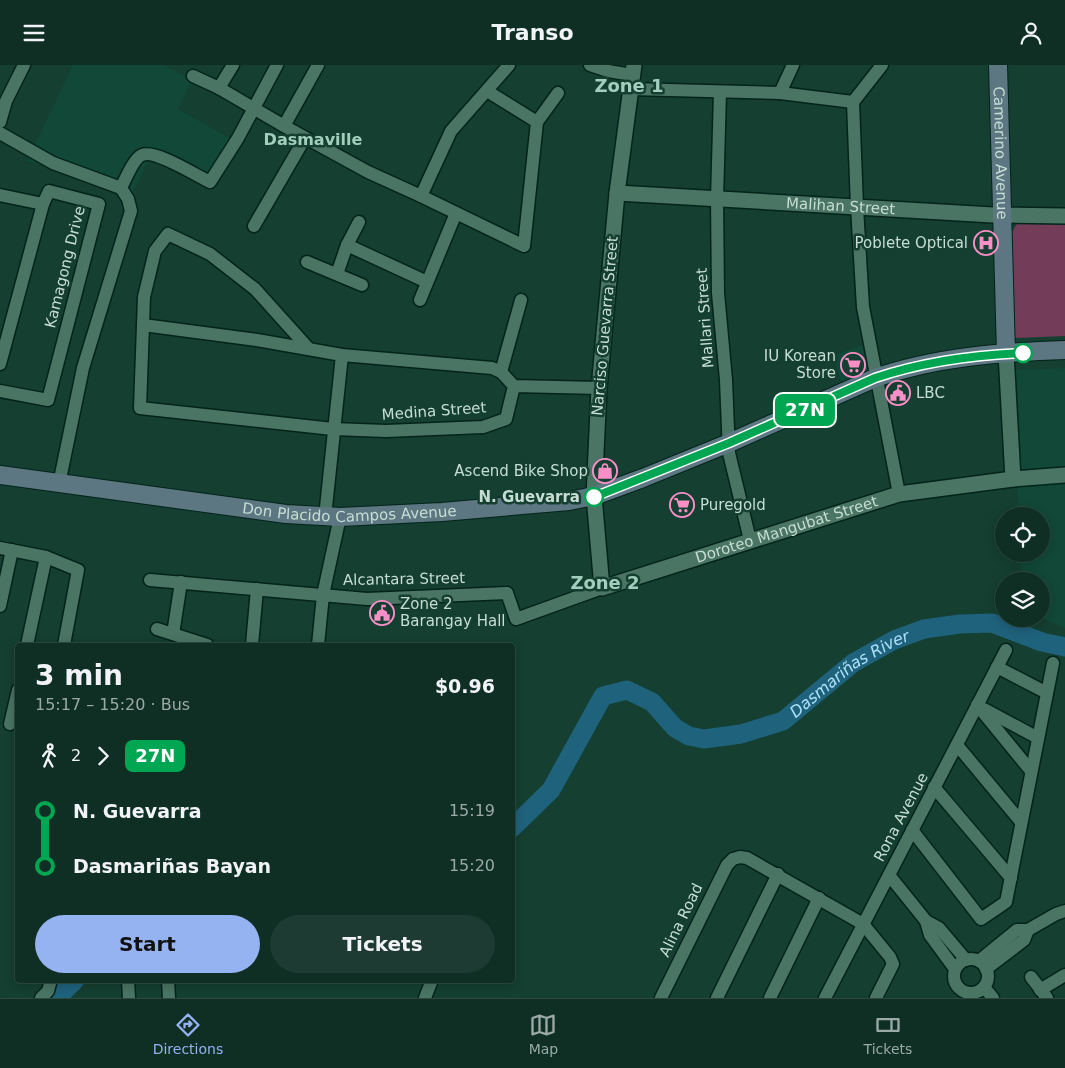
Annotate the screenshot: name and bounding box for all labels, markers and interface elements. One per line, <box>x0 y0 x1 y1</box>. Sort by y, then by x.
icon: menu <box>20 19 48 47</box>
icon: person <box>1017 19 1045 47</box>
text: Transo <box>491 20 574 45</box>
district label: Zone 1 <box>594 75 664 96</box>
street label: Camerino Avenue <box>990 86 1011 220</box>
district label: Dasmaville <box>264 130 363 149</box>
street label: Malihan Street <box>786 194 896 218</box>
street label: Kamagong Drive <box>41 204 89 330</box>
hospital icon: Poblete Optical <box>973 230 999 256</box>
place label: Poblete Optical <box>855 234 968 252</box>
street label: Narciso Guevarra Street <box>588 235 622 417</box>
street label: Mallari Street <box>693 267 717 369</box>
unlabelled marker <box>1013 343 1033 363</box>
place label: IU Korean Store <box>764 347 836 382</box>
supermarket icon: IU Korean Store <box>840 352 866 378</box>
public building icon: LBC <box>885 380 911 406</box>
place label: LBC <box>916 384 945 402</box>
line badge: 27N <box>776 394 834 426</box>
street label: Medina Street <box>381 398 487 424</box>
text: 27N <box>785 399 825 420</box>
shop icon: Ascend Bike Shop <box>592 458 618 484</box>
place label: Ascend Bike Shop <box>454 462 588 480</box>
marker: N. Guevarra <box>584 487 604 507</box>
place label: N. Guevarra <box>479 488 580 506</box>
supermarket icon: Puregold <box>669 492 695 518</box>
street label: Doroteo Mangubat Street <box>693 492 880 567</box>
place label: Puregold <box>700 496 766 514</box>
street label: Don Placido Campos Avenue <box>241 499 457 526</box>
map controls <box>995 507 1050 627</box>
button: locate <box>995 507 1050 562</box>
street label: Alcantara Street <box>343 569 465 589</box>
district label: Zone 2 <box>570 572 640 593</box>
button: layers <box>995 572 1050 627</box>
place label: Zone 2 Barangay Hall <box>400 595 506 630</box>
public building icon: Zone 2 Barangay Hall <box>369 600 395 626</box>
water label: Dasmariñas River <box>786 626 913 721</box>
text: 3 min <box>35 659 123 692</box>
text: $0.96 <box>435 675 495 697</box>
text: 15:17 – 15:20 · Bus <box>35 695 190 714</box>
icon: walk <box>35 742 63 770</box>
icon: forward <box>89 742 117 770</box>
text: 27N <box>135 745 175 766</box>
text: 2 <box>71 746 81 765</box>
street label: Rona Avenue <box>870 769 932 865</box>
text: N. Guevarra <box>73 800 202 822</box>
text: 15:19 <box>449 801 495 820</box>
text: Dasmariñas Bayan <box>73 855 271 877</box>
text: 15:20 <box>449 856 495 875</box>
street label: Alina Road <box>655 880 707 960</box>
button: Start <box>35 915 260 973</box>
button: Tickets <box>270 915 495 973</box>
tab: Directions <box>153 1011 223 1057</box>
tab: Map <box>529 1011 558 1057</box>
tab: Tickets <box>864 1011 912 1057</box>

